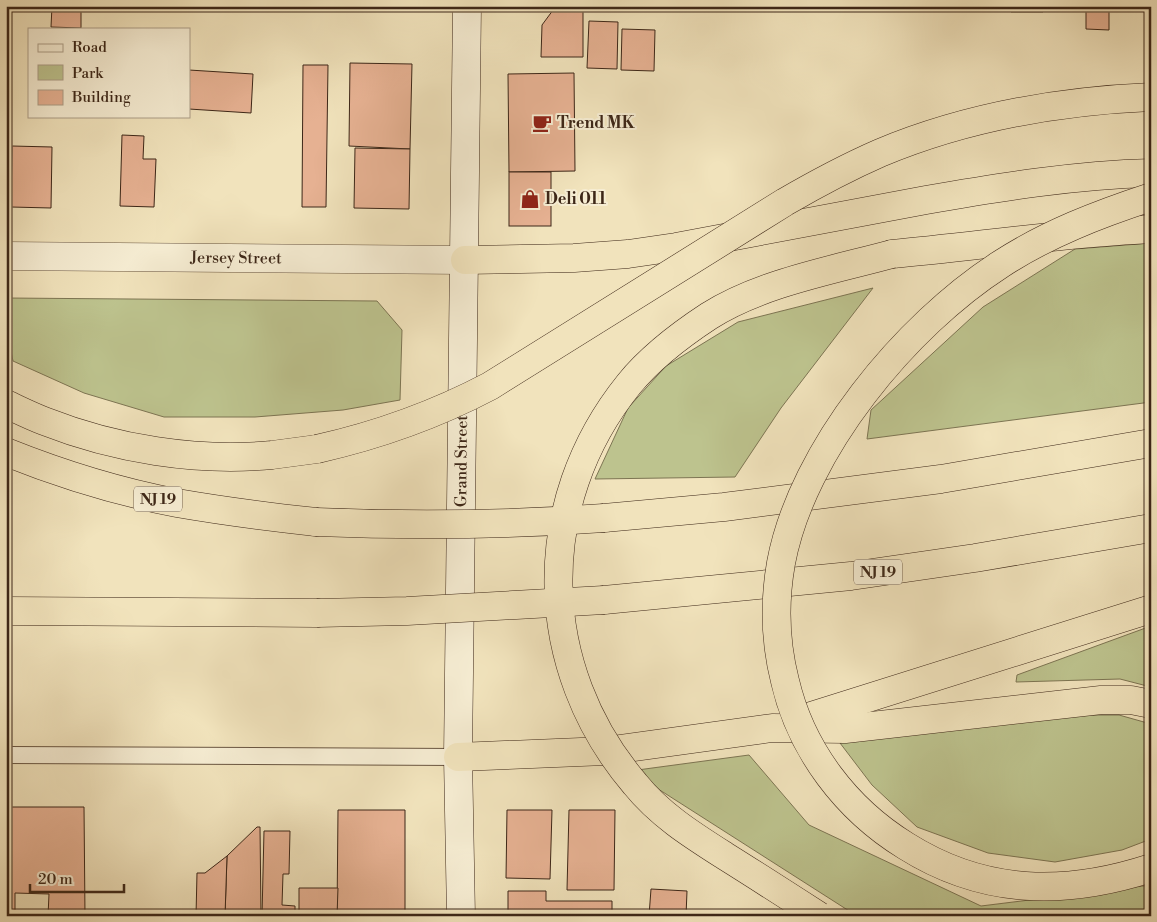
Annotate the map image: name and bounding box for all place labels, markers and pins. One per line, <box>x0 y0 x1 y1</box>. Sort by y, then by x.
cafe icon: Trend MK <box>531 112 553 134</box>
place label: Trend MK <box>557 113 636 133</box>
shop icon: Deli 011 <box>519 188 541 210</box>
place label: Deli 011 <box>545 189 607 209</box>

